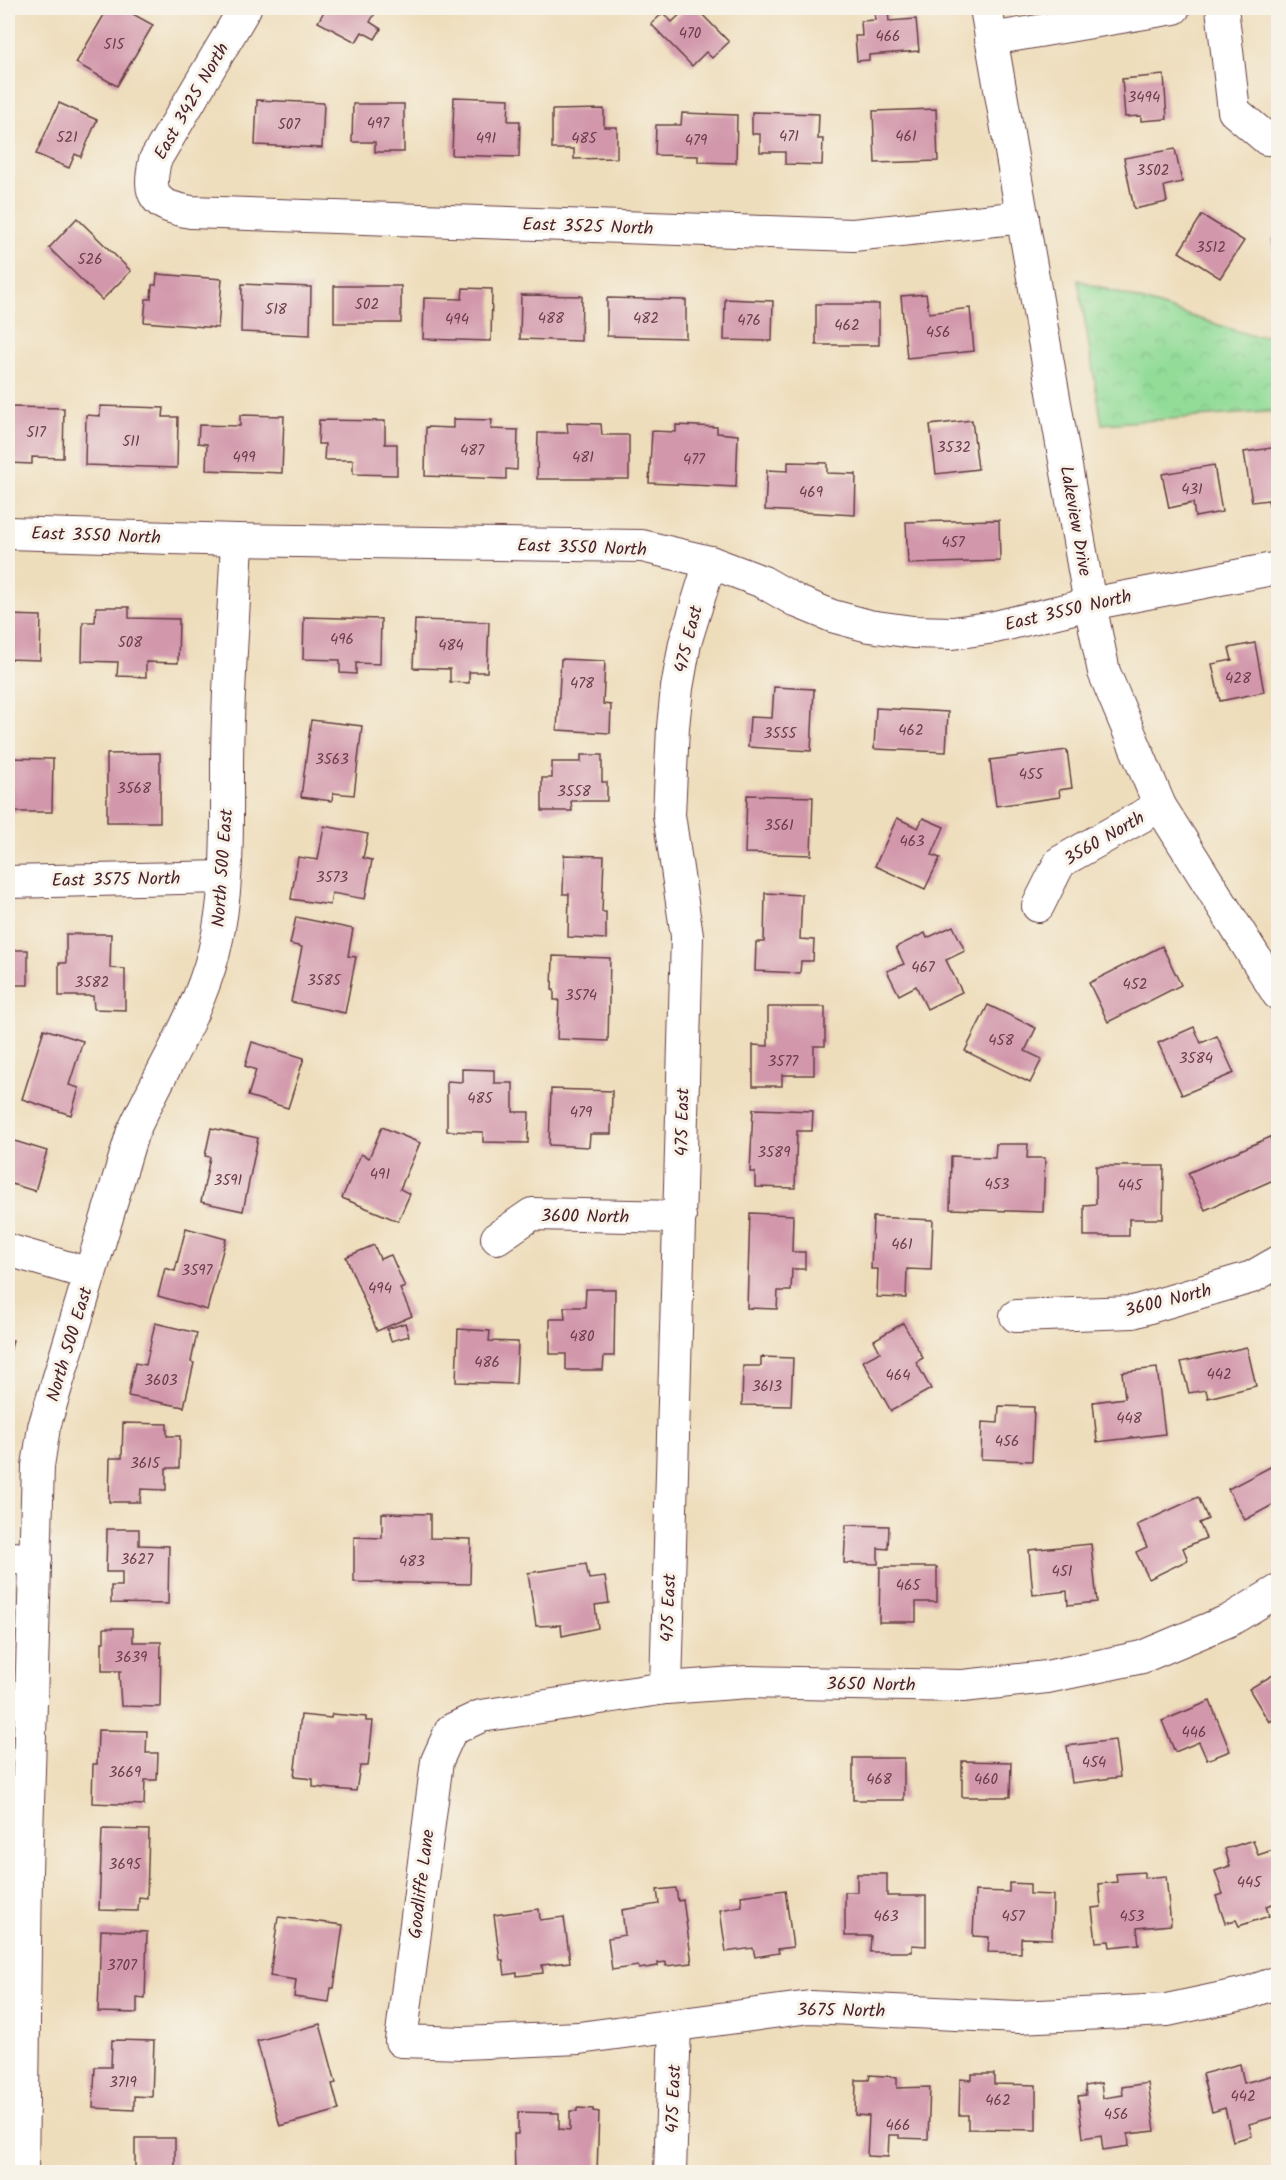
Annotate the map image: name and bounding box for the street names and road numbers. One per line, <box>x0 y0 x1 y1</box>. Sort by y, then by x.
street label: East 3425 North <box>147 38 238 166</box>
street label: East 3525 North <box>522 211 654 244</box>
street label: Lakeview Drive <box>1051 464 1098 579</box>
street label: East 3550 North <box>31 520 161 553</box>
street label: East 3550 North <box>517 532 647 565</box>
street label: East 3550 North <box>1002 583 1135 640</box>
street label: 475 East <box>667 602 712 676</box>
street label: 3560 North <box>1059 804 1151 874</box>
street label: North 500 East <box>205 807 242 928</box>
street label: East 3575 North <box>51 865 181 896</box>
street label: 475 East <box>668 1086 699 1157</box>
street label: 3600 North <box>541 1202 629 1233</box>
street label: 3600 North <box>1122 1277 1215 1326</box>
street label: North 500 East <box>39 1282 102 1405</box>
street label: 475 East <box>654 1572 685 1643</box>
street label: 3650 North <box>826 1670 916 1701</box>
street label: Goodliffe Lane <box>401 1828 444 1940</box>
street label: 3675 North <box>797 1996 885 2027</box>
street label: 475 East <box>659 2063 690 2134</box>

